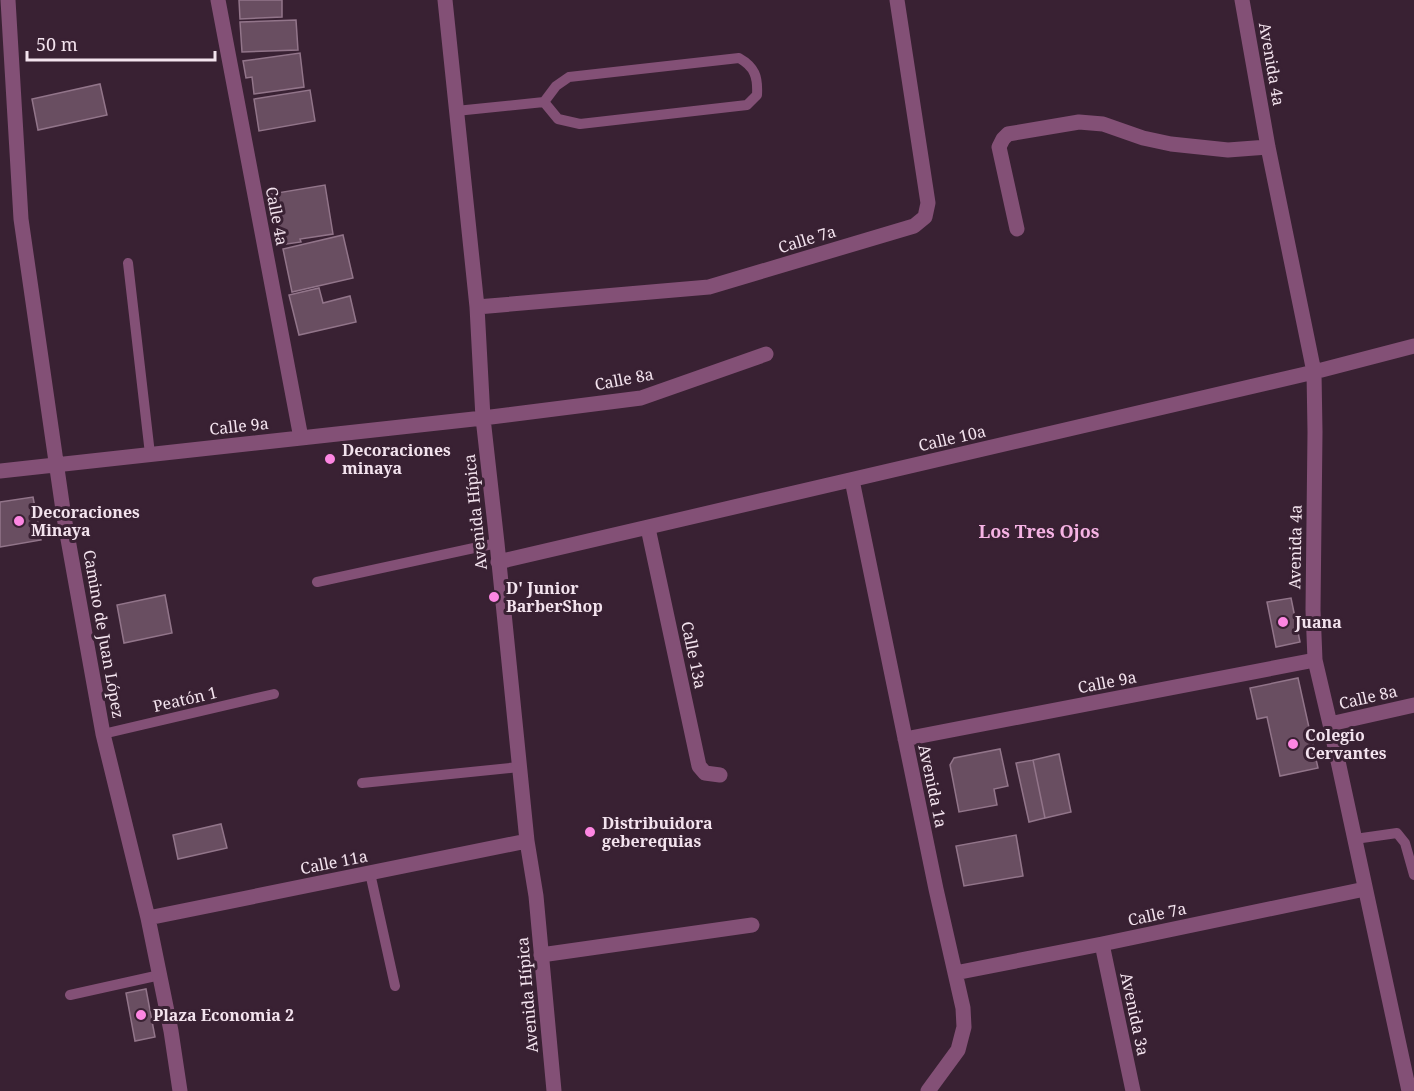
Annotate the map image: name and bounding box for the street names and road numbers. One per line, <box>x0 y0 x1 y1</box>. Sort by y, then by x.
street label: Avenida 4a <box>1254 20 1290 108</box>
street label: Calle 4a <box>261 185 293 247</box>
street label: Calle 7a <box>775 220 839 258</box>
street label: Calle 8a <box>593 363 655 395</box>
street label: Calle 9a <box>208 412 270 440</box>
street label: Calle 10a <box>916 420 988 456</box>
street label: Avenida Hípica <box>458 453 492 571</box>
street label: Avenida 4a <box>1283 505 1307 589</box>
street label: Camino de Juan López <box>78 548 130 720</box>
street label: Calle 13a <box>676 619 712 691</box>
street label: Calle 9a <box>1076 666 1138 698</box>
street label: Calle 8a <box>1337 680 1399 714</box>
street label: Peatón 1 <box>151 681 219 717</box>
street label: Avenida 1a <box>913 742 953 830</box>
street label: Calle 11a <box>298 845 370 879</box>
street label: Calle 7a <box>1126 897 1188 931</box>
street label: Avenida Hípica <box>511 936 543 1054</box>
street label: Avenida 3a <box>1115 970 1155 1058</box>

